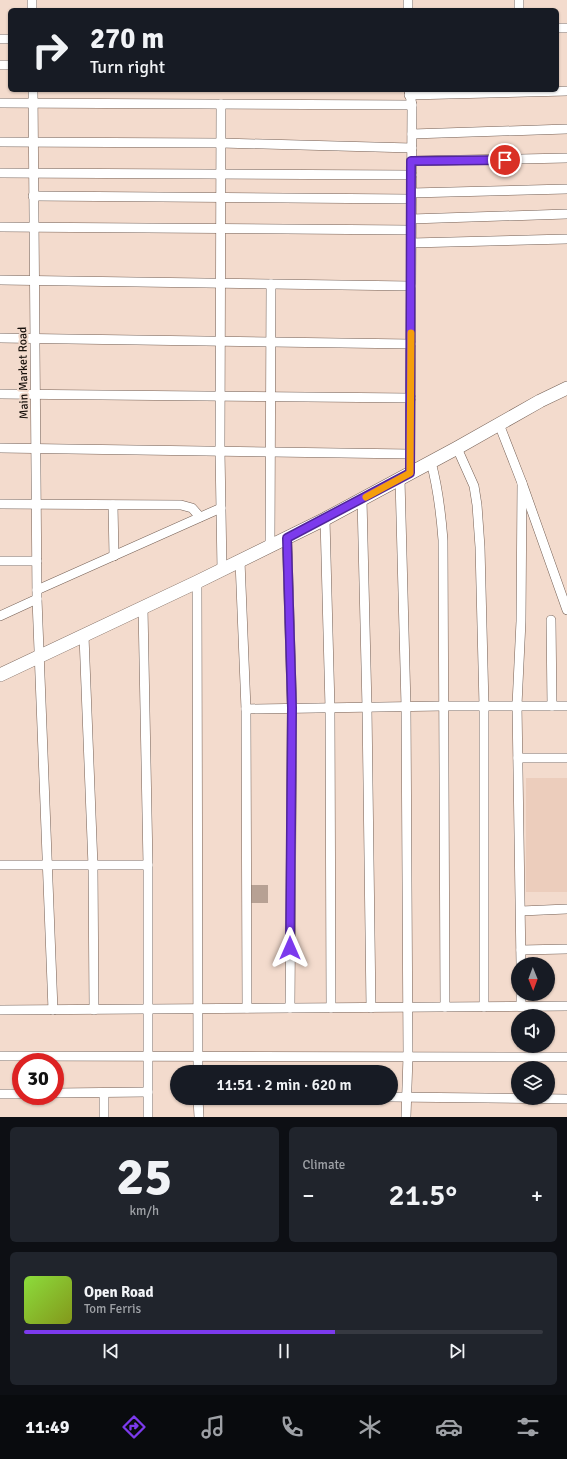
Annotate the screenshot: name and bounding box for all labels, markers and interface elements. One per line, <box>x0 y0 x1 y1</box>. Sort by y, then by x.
text: 270 m <box>90 22 164 56</box>
icon: right <box>24 24 76 76</box>
text: Turn right <box>90 56 165 78</box>
pin <box>488 143 522 177</box>
icon: arrive <box>494 149 516 171</box>
street label: Main Market Road <box>15 326 32 419</box>
position arrow <box>269 927 311 969</box>
north arrow <box>511 957 555 1001</box>
map controls <box>511 957 555 1105</box>
button: sound <box>511 1009 555 1053</box>
speed limit sign: 30 <box>12 1053 64 1105</box>
button: layers <box>511 1061 555 1105</box>
text: 11:51 · 2 min · 620 m <box>217 1076 351 1094</box>
text: 25 <box>116 1145 172 1209</box>
text: Climate <box>303 1157 345 1173</box>
text: 21.5° <box>389 1177 457 1214</box>
text: − <box>303 1182 314 1209</box>
text: + <box>531 1182 543 1209</box>
text: km/h <box>130 1203 159 1219</box>
text: Open Road <box>84 1283 154 1301</box>
text: Tom Ferris <box>84 1301 141 1317</box>
icon: previous <box>100 1340 122 1362</box>
icon: pause <box>273 1340 295 1362</box>
icon: next <box>446 1340 468 1362</box>
icon: directions <box>120 1413 148 1441</box>
icon: music <box>199 1413 227 1441</box>
icon: phone <box>278 1413 306 1441</box>
icon: climate <box>356 1413 384 1441</box>
icon: car <box>435 1413 463 1441</box>
icon: filters <box>514 1413 542 1441</box>
text: 11:49 <box>25 1416 70 1438</box>

